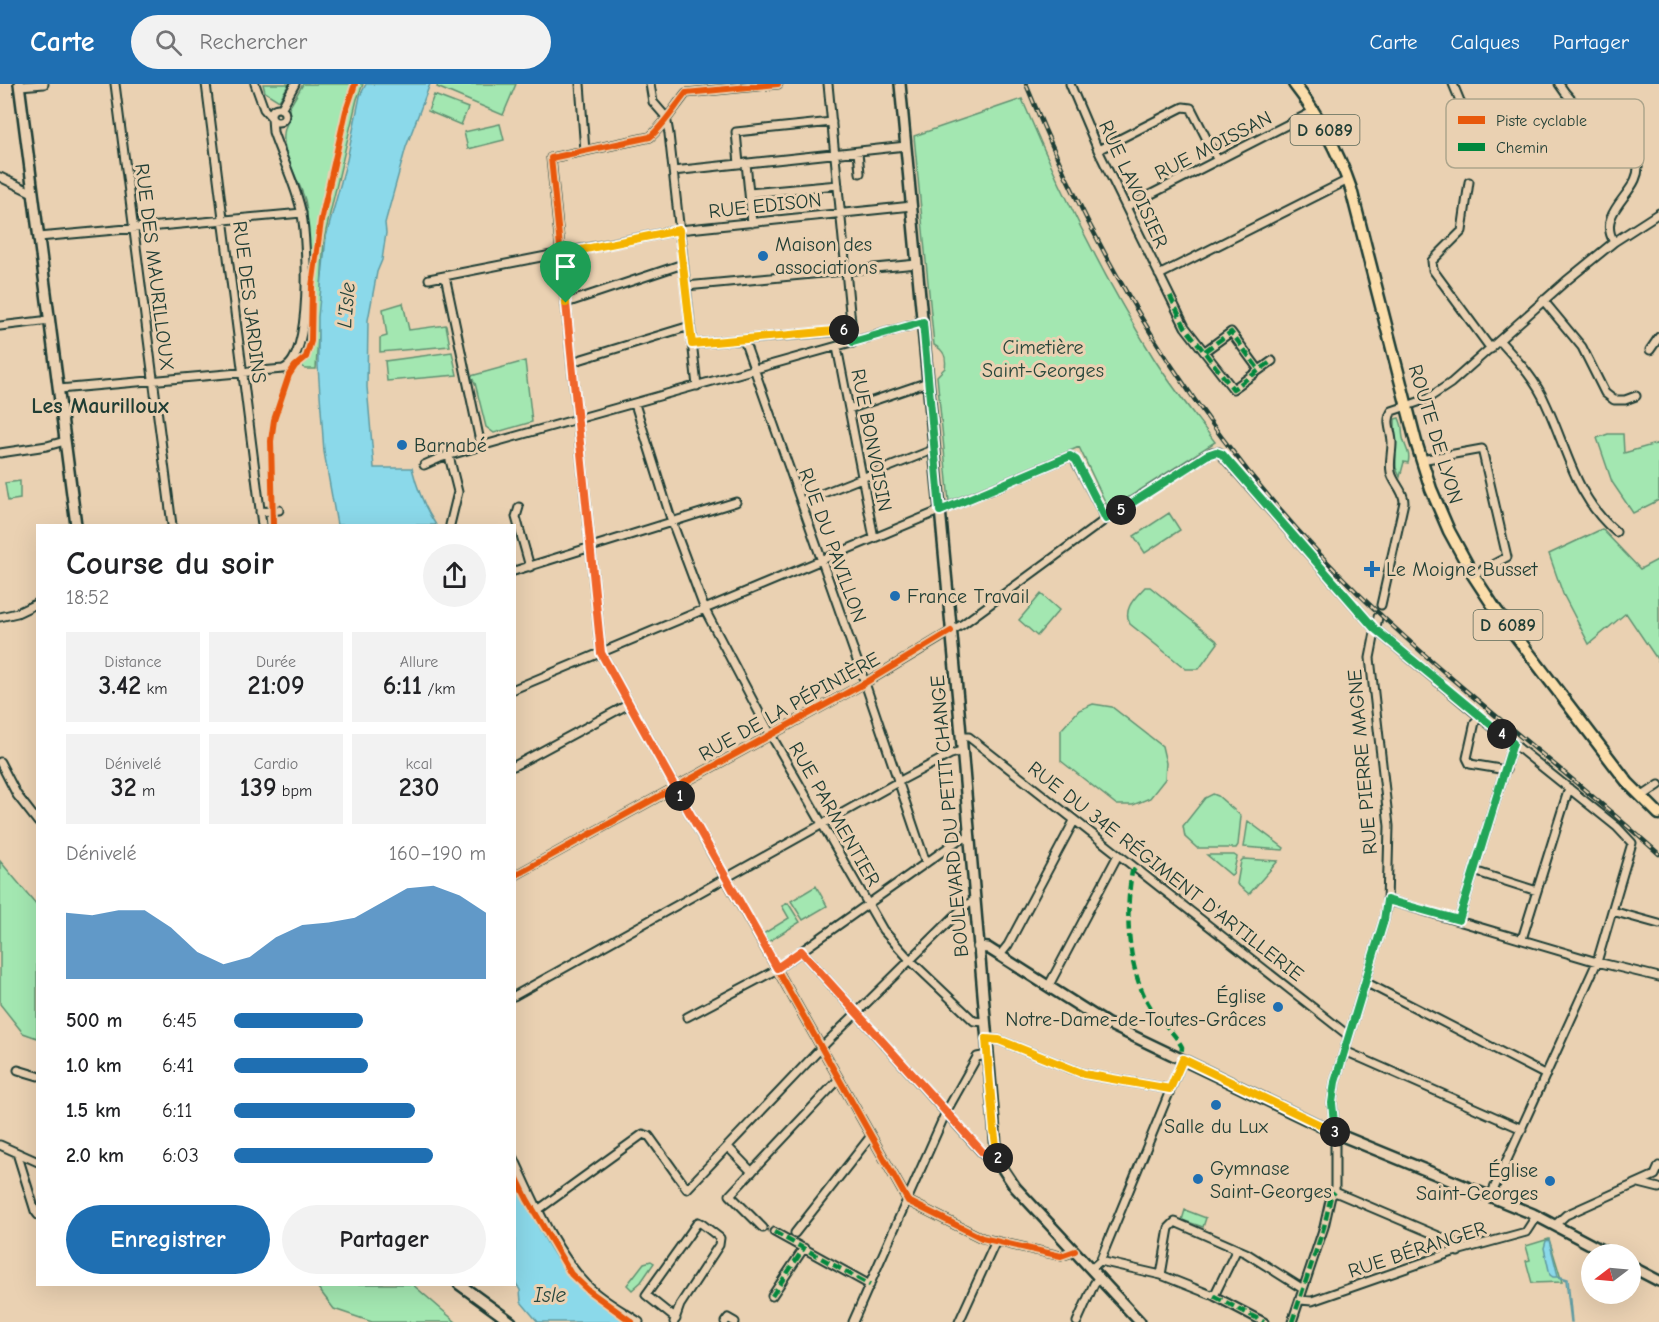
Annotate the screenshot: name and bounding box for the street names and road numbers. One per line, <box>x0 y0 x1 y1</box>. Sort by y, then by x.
street label: RUE MOISSAN <box>1151 106 1276 185</box>
road number: D 6089 <box>1290 115 1360 145</box>
street label: RUE LAVOISIER <box>1094 117 1173 252</box>
street label: RUE DES MAURILLOUX <box>130 162 179 372</box>
street label: RUE EDISON <box>707 188 823 223</box>
street label: RUE DES JARDINS <box>228 219 271 385</box>
street label: ROUTE DE LYON <box>1403 362 1468 507</box>
street label: RUE BONVOISIN <box>846 367 897 513</box>
street label: RUE DU PAVILLON <box>794 465 871 626</box>
road number: D 6089 <box>1474 610 1543 640</box>
street label: RUE DE LA PÉPINIÈRE <box>695 647 884 766</box>
street label: RUE PIERRE MAGNE <box>1343 668 1382 856</box>
street label: BOULEVARD DU PETIT CHANGE <box>926 674 973 958</box>
street label: RUE PARMENTIER <box>784 738 885 890</box>
street label: RUE DU 34E RÉGIMENT D'ARTILLERIE <box>1023 757 1308 986</box>
street label: RUE BÉRANGER <box>1345 1216 1489 1283</box>

